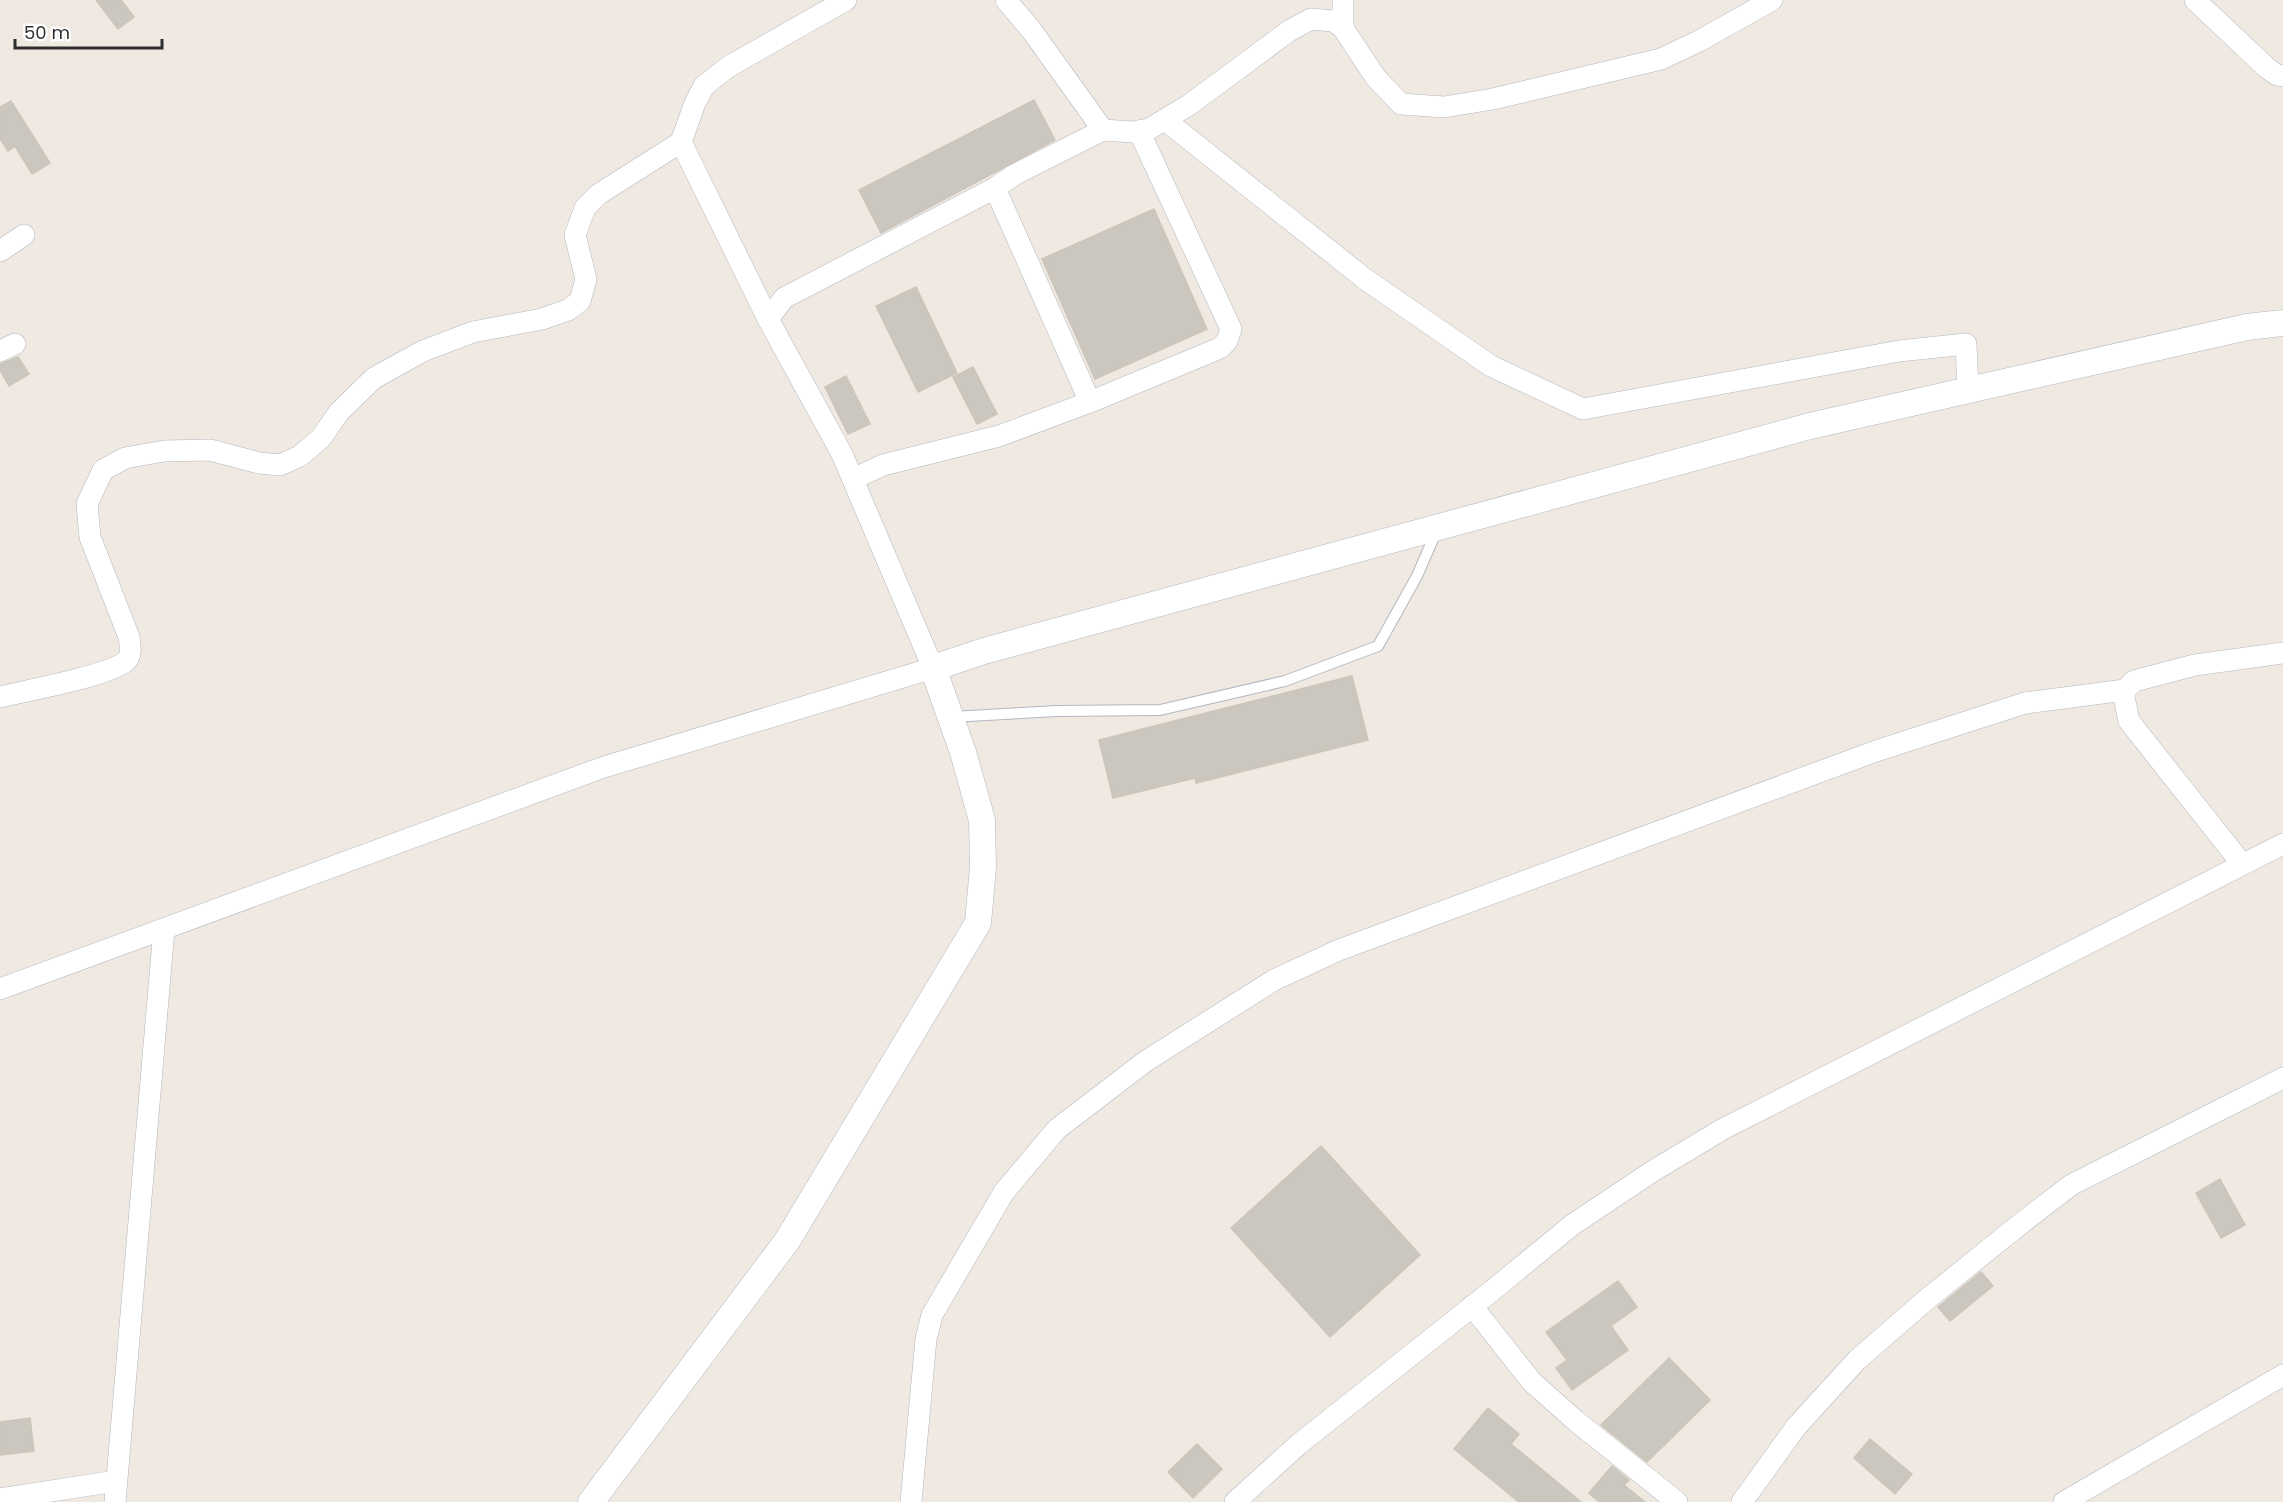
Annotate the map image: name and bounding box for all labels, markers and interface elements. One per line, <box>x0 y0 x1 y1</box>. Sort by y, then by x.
scale bar <box>15 12 162 50</box>
text: 50 m <box>24 20 70 45</box>

